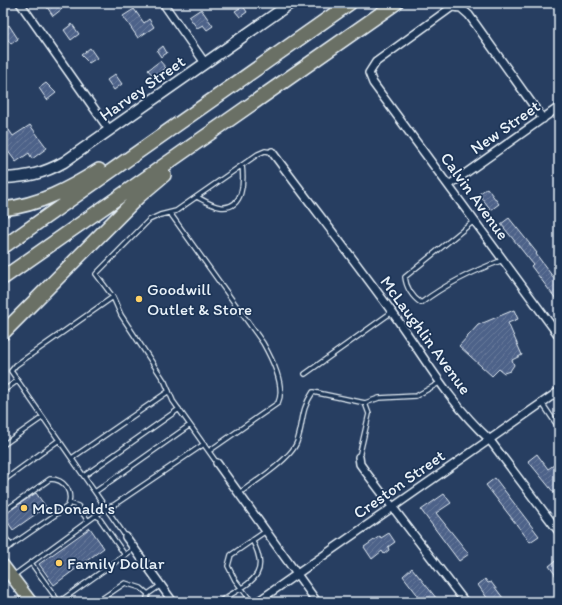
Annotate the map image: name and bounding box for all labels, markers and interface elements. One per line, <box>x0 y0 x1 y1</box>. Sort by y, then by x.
street label: Harvey Street <box>95 51 189 125</box>
street label: New Street <box>466 96 544 158</box>
street label: Calvin Avenue <box>436 148 514 244</box>
street label: McLaughlin Avenue <box>376 272 476 398</box>
place label: Goodwill Outlet & Store <box>147 279 252 319</box>
marker: Goodwill Outlet & Store <box>134 294 144 304</box>
street label: Creston Street <box>349 445 449 523</box>
place label: McDonald's <box>32 498 115 518</box>
marker: McDonald's <box>19 503 29 513</box>
place label: Family Dollar <box>67 553 165 573</box>
marker: Family Dollar <box>54 558 64 568</box>

